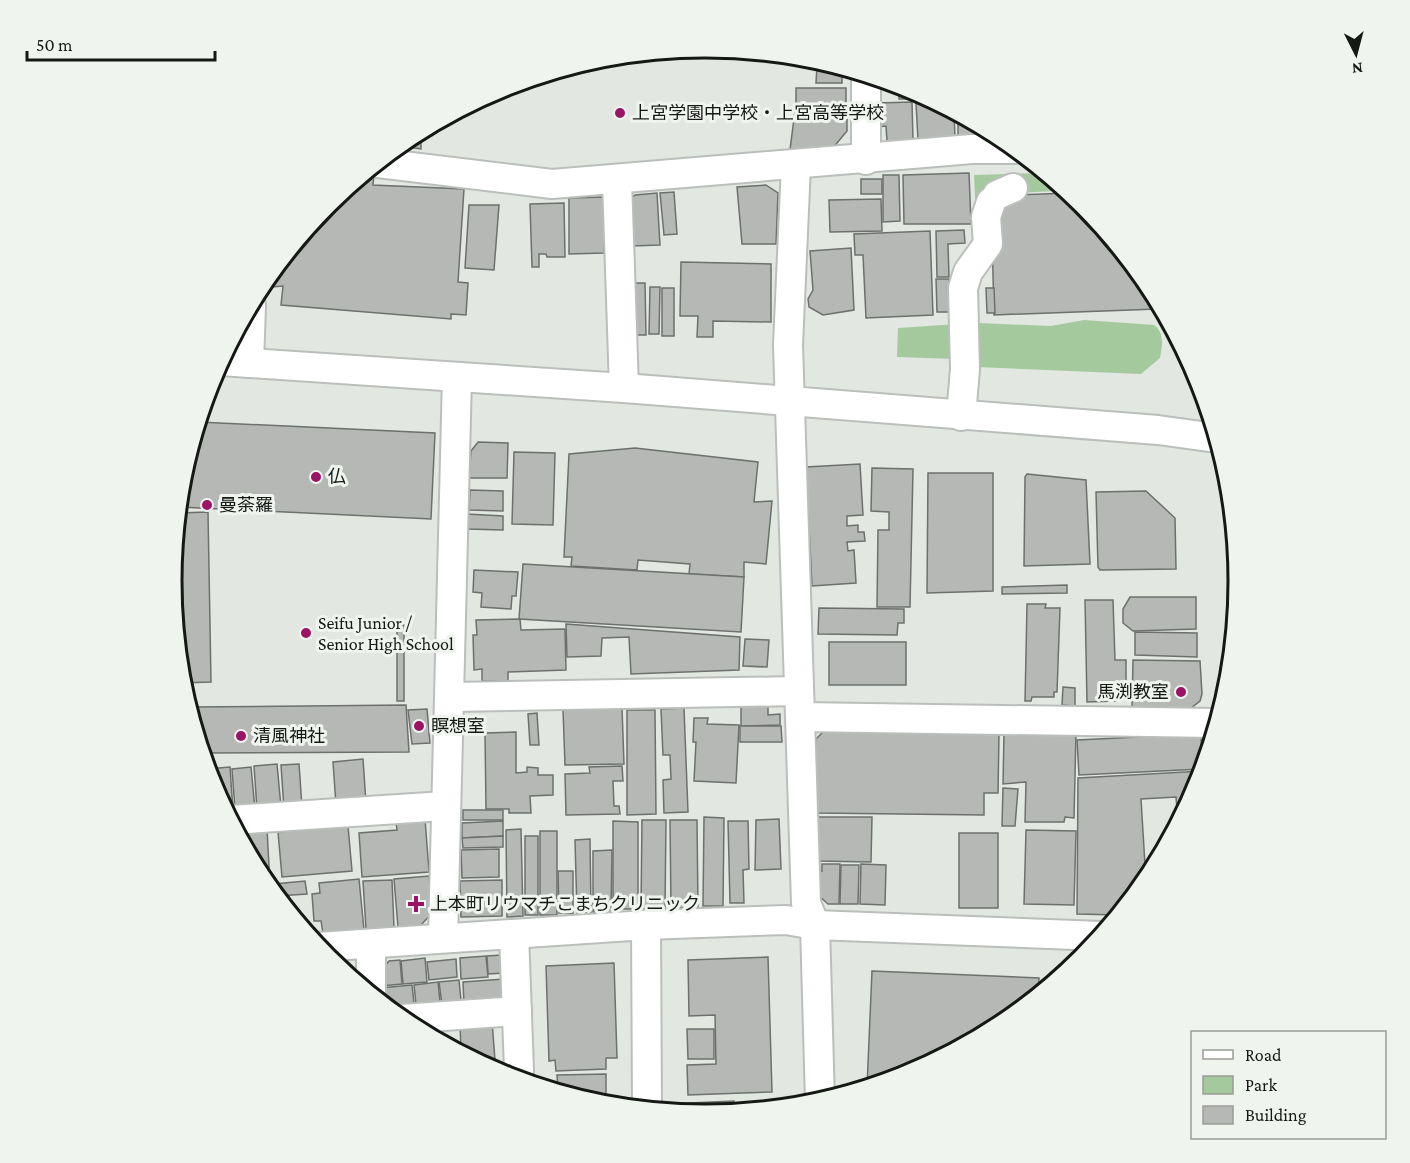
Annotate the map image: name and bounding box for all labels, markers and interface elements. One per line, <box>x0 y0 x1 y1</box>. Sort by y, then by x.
scale bar <box>27 24 214 62</box>
north arrow <box>1326 24 1386 84</box>
text: 50 m <box>36 35 73 55</box>
text: N <box>1351 59 1364 77</box>
place label: 上宮学園中学校・上宮高等学校 <box>632 103 884 123</box>
marker: 上宮学園中学校・上宮高等学校 <box>613 106 627 120</box>
place label: 仏 <box>328 467 346 487</box>
marker: 仏 <box>309 470 323 484</box>
place label: 曼荼羅 <box>219 495 273 515</box>
marker: 曼荼羅 <box>200 498 214 512</box>
place label: Seifu Junior / Senior High School <box>318 613 454 654</box>
marker: Seifu Junior / Senior High School <box>299 626 313 640</box>
place label: 馬渕教室 <box>1097 682 1169 702</box>
marker: 馬渕教室 <box>1174 685 1188 699</box>
place label: 瞑想室 <box>431 716 485 736</box>
marker: 瞑想室 <box>412 719 426 733</box>
place label: 清風神社 <box>253 726 325 746</box>
marker: 清風神社 <box>234 729 248 743</box>
place label: 上本町リウマチこまちクリニック <box>430 894 700 914</box>
marker: 上本町リウマチこまちクリニック <box>407 895 425 913</box>
legend <box>1191 1031 1386 1139</box>
text: Road <box>1245 1045 1282 1065</box>
text: Park <box>1245 1075 1277 1095</box>
text: Building <box>1245 1105 1307 1125</box>

